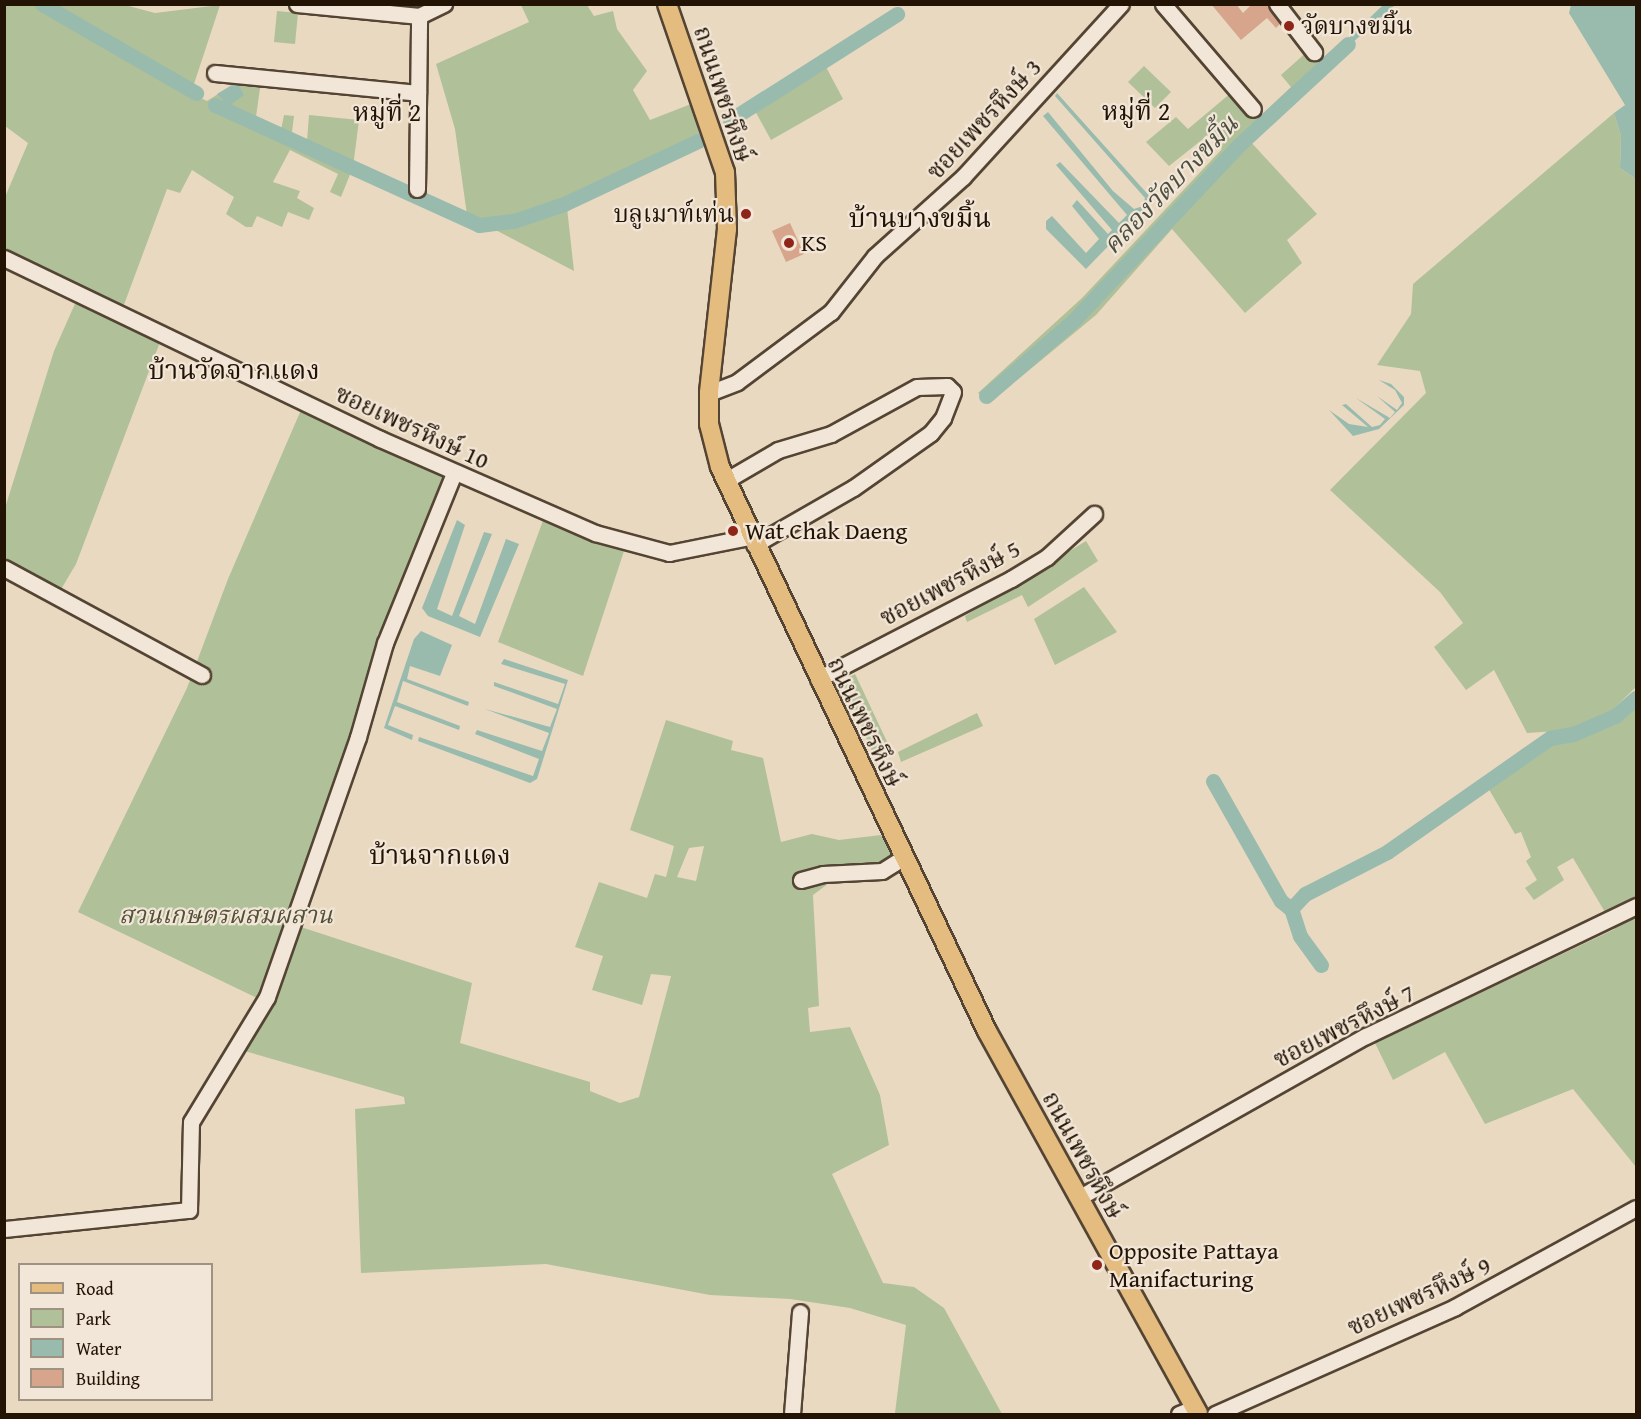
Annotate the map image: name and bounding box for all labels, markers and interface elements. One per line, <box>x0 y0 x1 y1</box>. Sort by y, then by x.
place label: วัดบางขมิ้น <box>1301 12 1413 40</box>
marker: วัดบางขมิ้น <box>1282 19 1296 33</box>
street label: ถนนเพชรหึงษ์ <box>687 22 759 166</box>
street label: ซอยเพชรหึงษ์ 3 <box>921 53 1047 185</box>
district label: หมู่ที่ 2 <box>1102 95 1170 127</box>
district label: หมู่ที่ 2 <box>353 96 421 128</box>
water label: คลองวัดบางขมิ้น <box>1096 108 1244 260</box>
place label: บลูเมาท์เท่น <box>614 200 734 228</box>
district label: บ้านบางขมิ้น <box>849 202 991 234</box>
marker: บลูเมาท์เท่น <box>739 207 753 221</box>
place label: KS <box>801 229 827 257</box>
marker: KS <box>782 236 796 250</box>
district label: บ้านวัดจากแดง <box>148 354 320 386</box>
street label: ซอยเพชรหึงษ์ 10 <box>331 379 493 475</box>
place label: Wat Chak Daeng <box>745 517 908 545</box>
marker: Wat Chak Daeng <box>726 524 740 538</box>
street label: ซอยเพชรหึงษ์ 5 <box>875 534 1025 632</box>
street label: ถนนเพชรหึงษ์ <box>821 652 909 792</box>
district label: บ้านจากแดง <box>369 839 511 871</box>
park label: สวนเกษตรผสมผสาน <box>119 901 333 929</box>
street label: ซอยเพชรหึงษ์ 7 <box>1269 978 1419 1074</box>
street label: ถนนเพชรหึงษ์ <box>1036 1086 1130 1224</box>
place label: Opposite Pattaya Manifacturing <box>1109 1237 1278 1293</box>
street label: ซอยเพชรหึงษ์ 9 <box>1343 1250 1495 1342</box>
marker: Opposite Pattaya Manifacturing <box>1090 1258 1104 1272</box>
legend <box>18 1263 213 1401</box>
text: Road <box>76 1275 114 1302</box>
text: Park <box>76 1305 111 1332</box>
text: Water <box>76 1335 121 1362</box>
text: Building <box>76 1365 140 1392</box>

